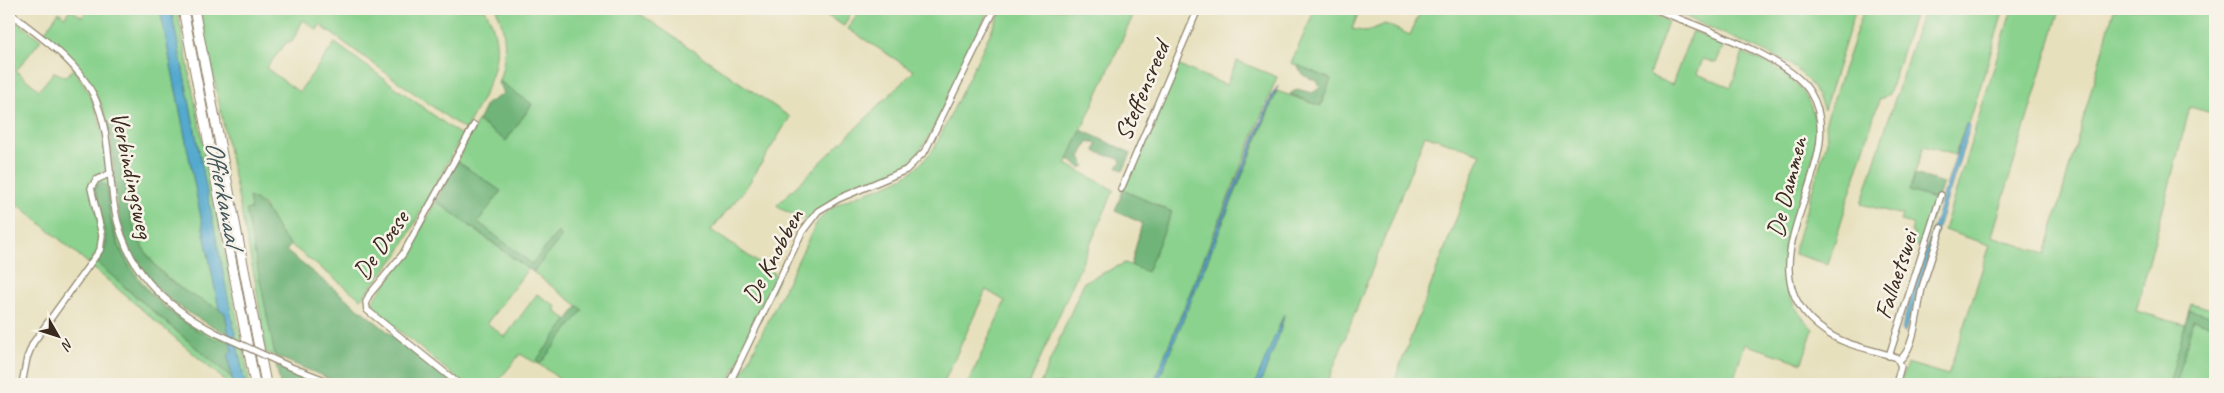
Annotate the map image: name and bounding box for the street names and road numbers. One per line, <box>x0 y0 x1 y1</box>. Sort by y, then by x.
street label: Steffensreed <box>1107 33 1179 145</box>
street label: Verbindingsweg <box>103 109 161 243</box>
street label: De Dammen <box>1759 132 1815 240</box>
street label: De Doese <box>346 203 417 286</box>
street label: De Knobben <box>735 203 811 308</box>
street label: Fallaetswei <box>1867 224 1926 323</box>

